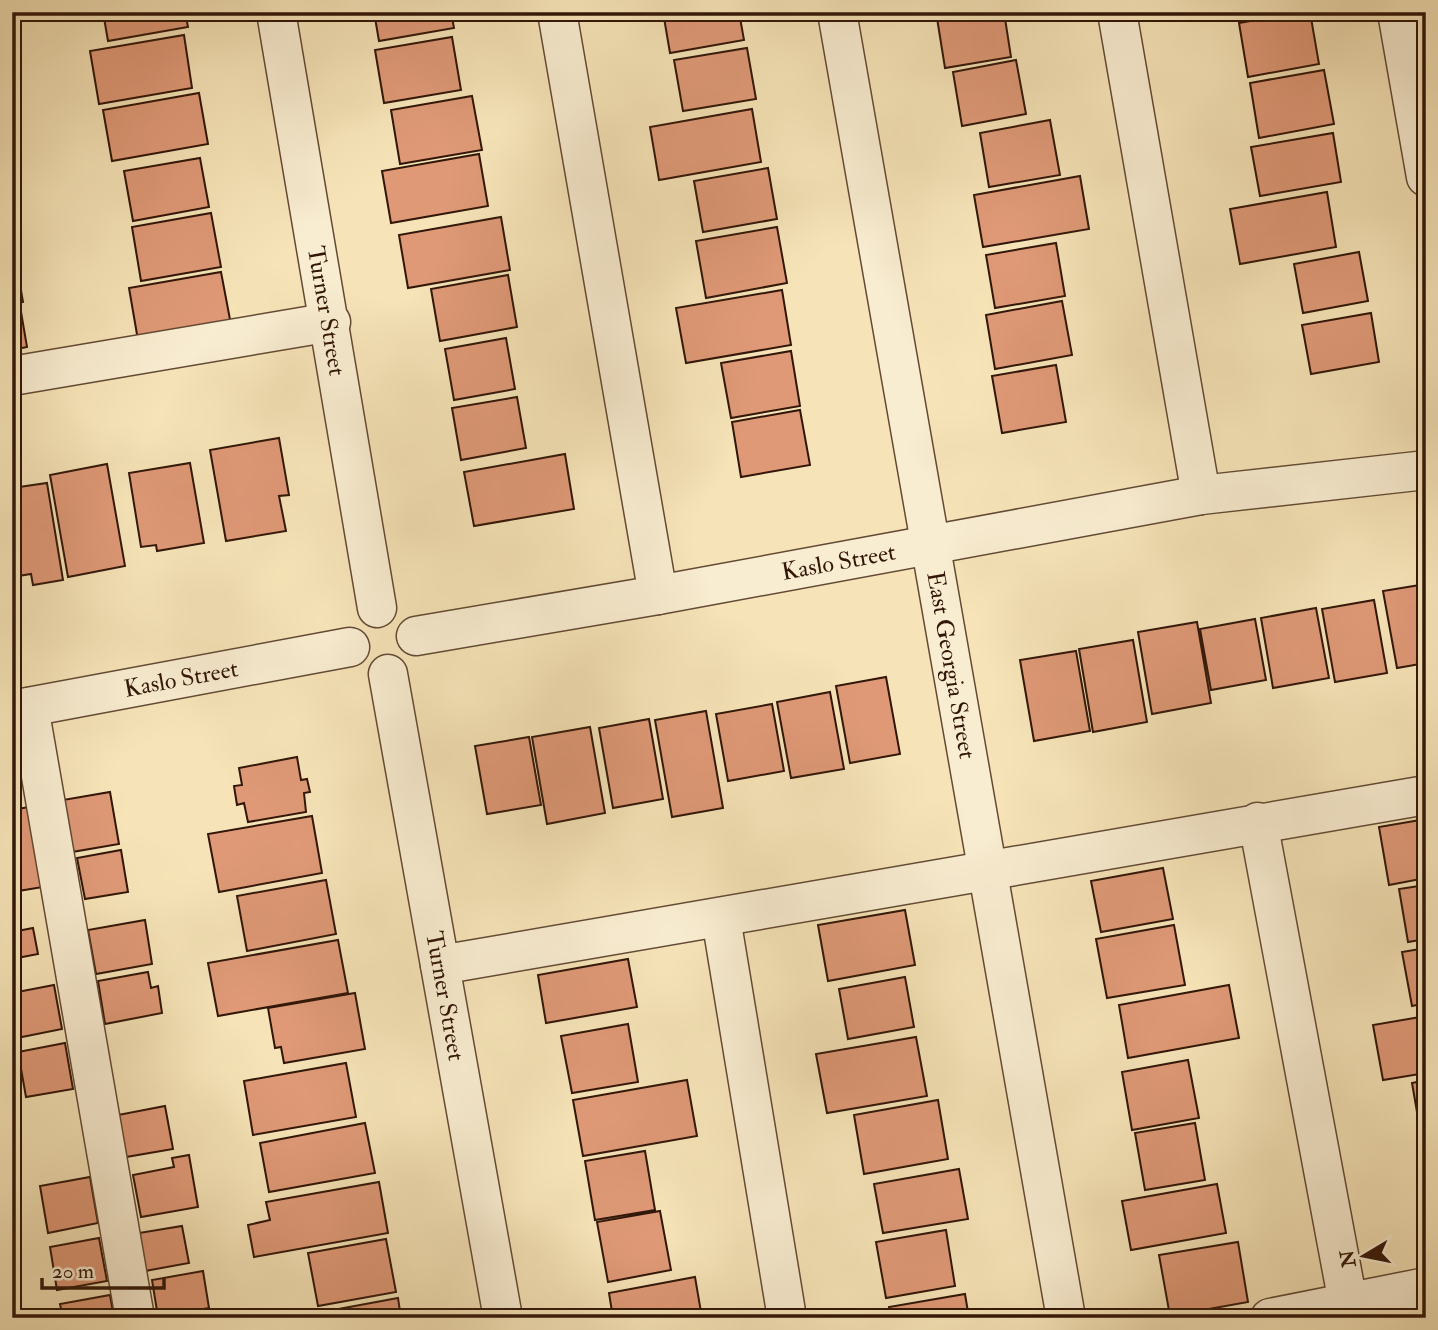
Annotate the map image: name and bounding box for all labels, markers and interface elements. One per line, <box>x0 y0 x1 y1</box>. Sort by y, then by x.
street label: Turner Street <box>300 244 353 378</box>
street label: Kaslo Street <box>779 536 898 587</box>
street label: East Georgia Street <box>920 569 983 761</box>
street label: Kaslo Street <box>122 653 241 704</box>
street label: Turner Street <box>419 929 472 1063</box>
north arrow <box>1330 1222 1400 1292</box>
scale bar <box>42 1246 164 1290</box>
text: N <box>1335 1247 1362 1270</box>
text: 20 m <box>52 1258 94 1285</box>

